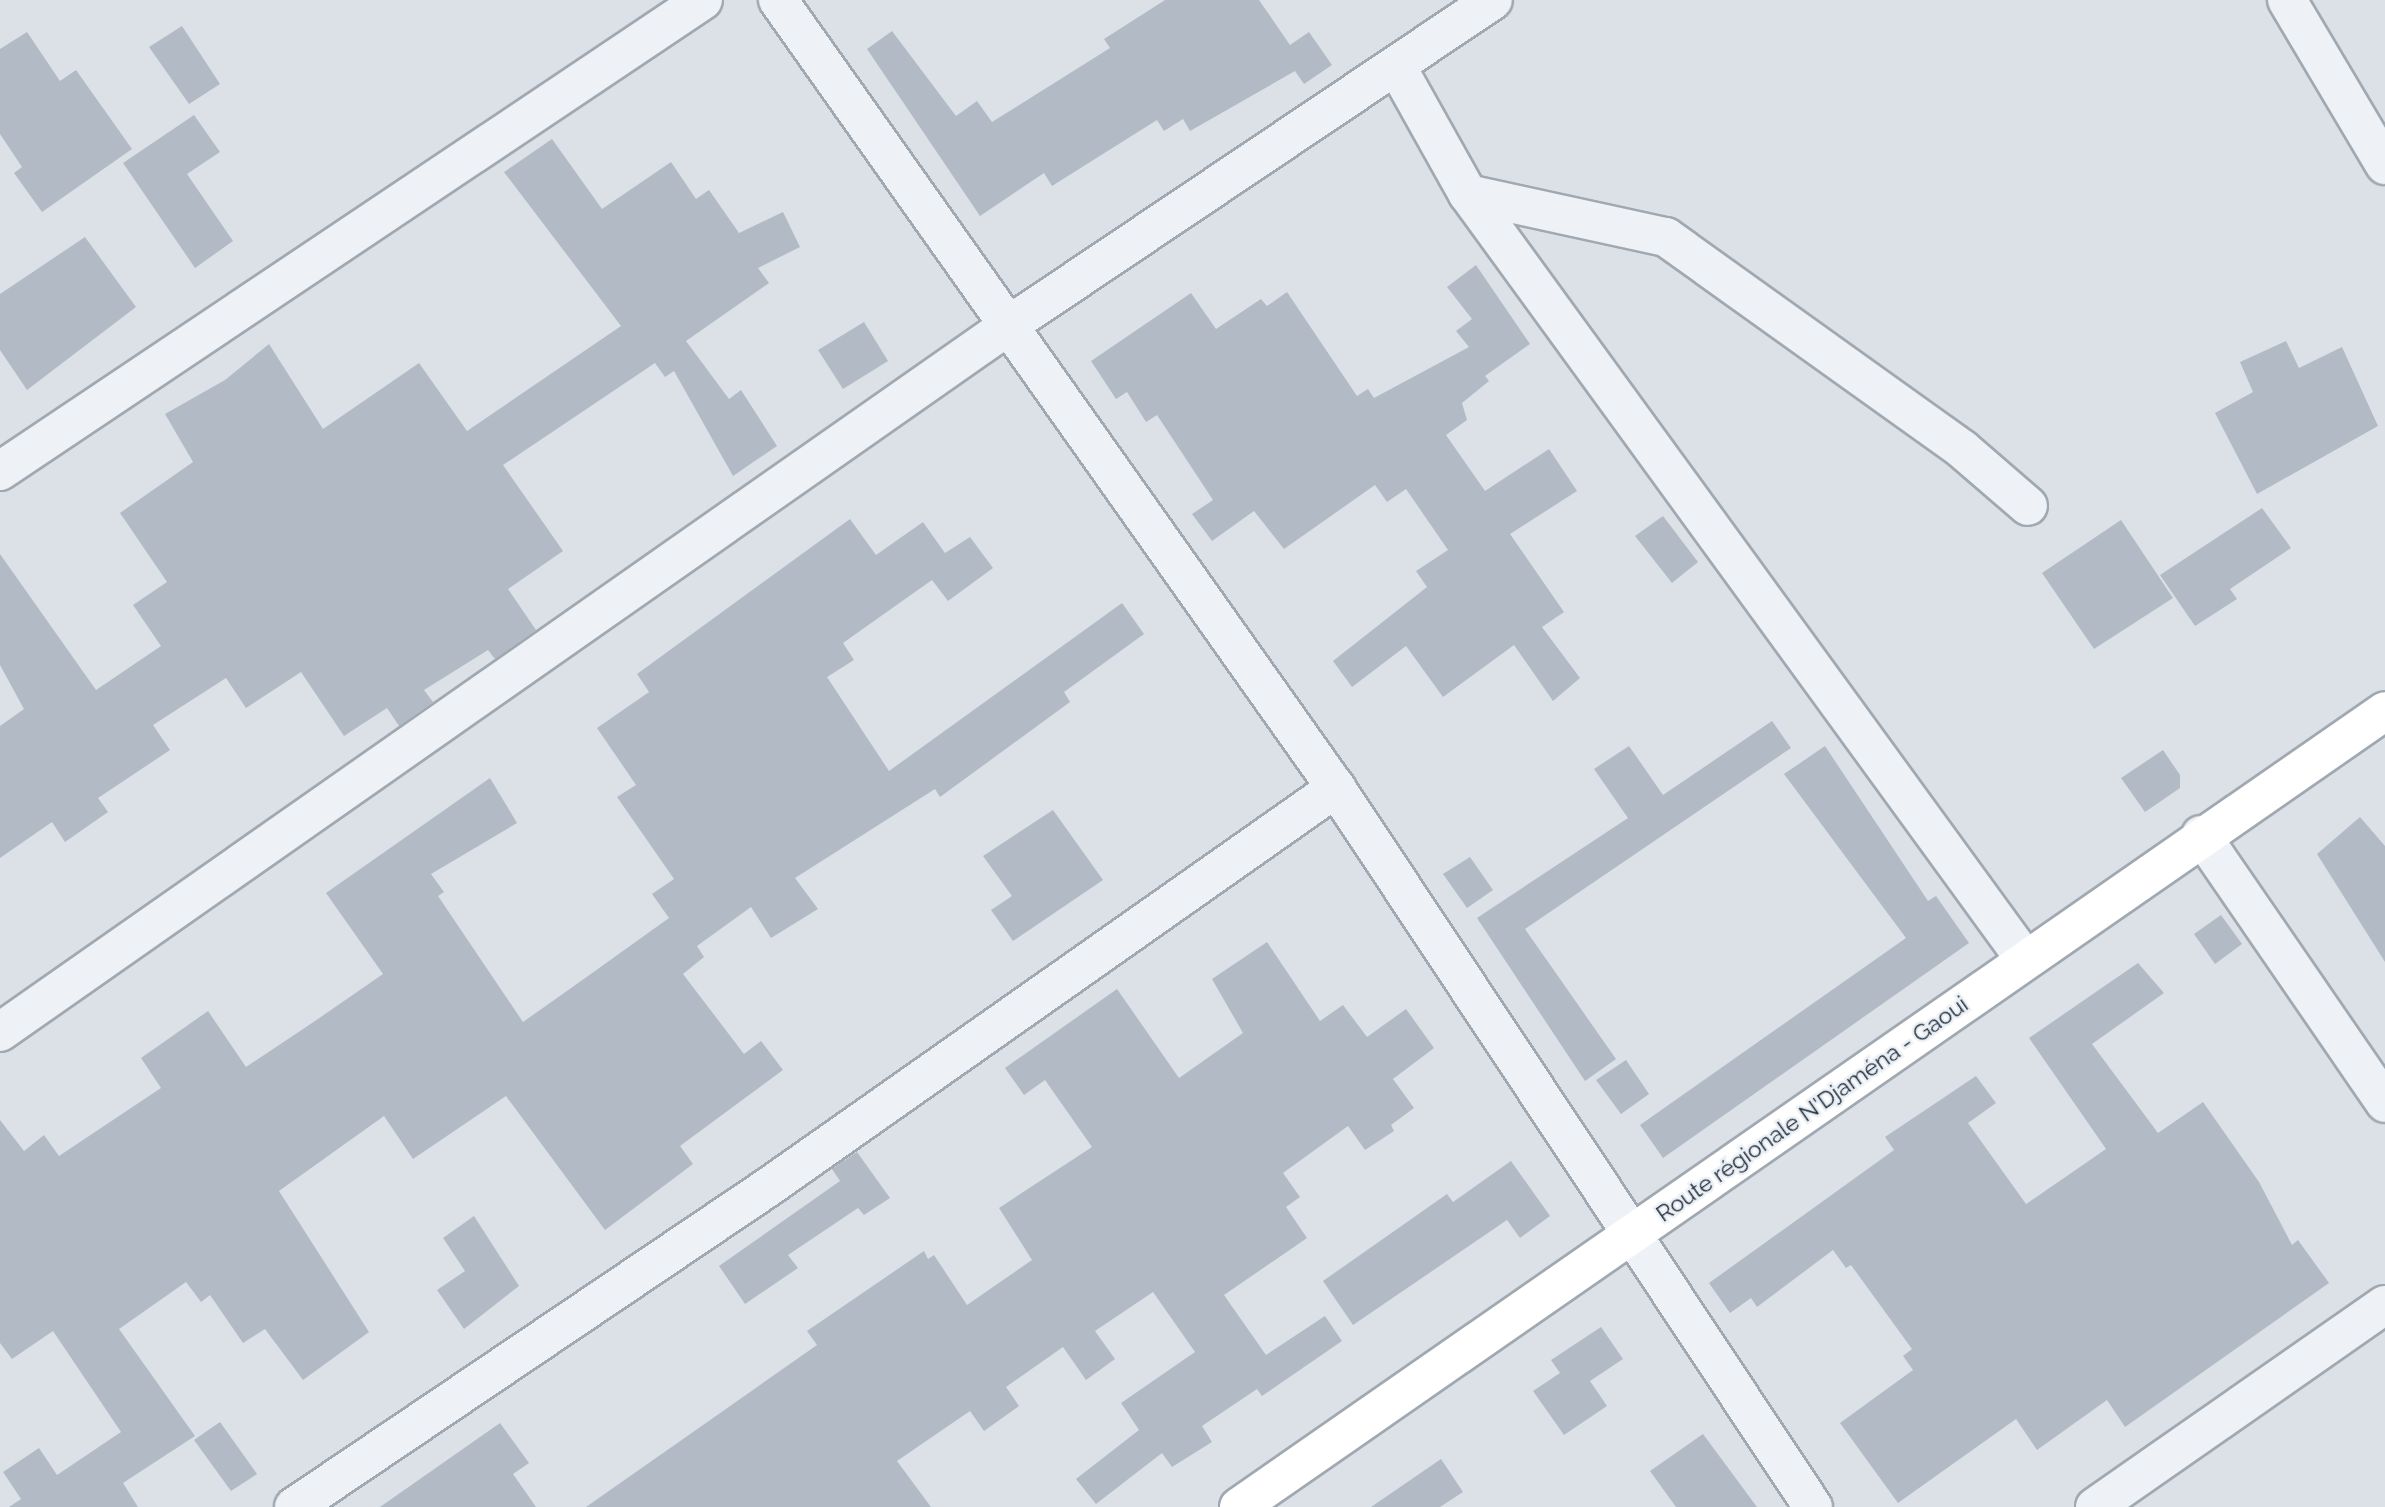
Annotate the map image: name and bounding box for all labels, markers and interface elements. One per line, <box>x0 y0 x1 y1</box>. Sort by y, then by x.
street label: Route régionale N'Djaména - Gaoui <box>1651 990 1973 1228</box>

